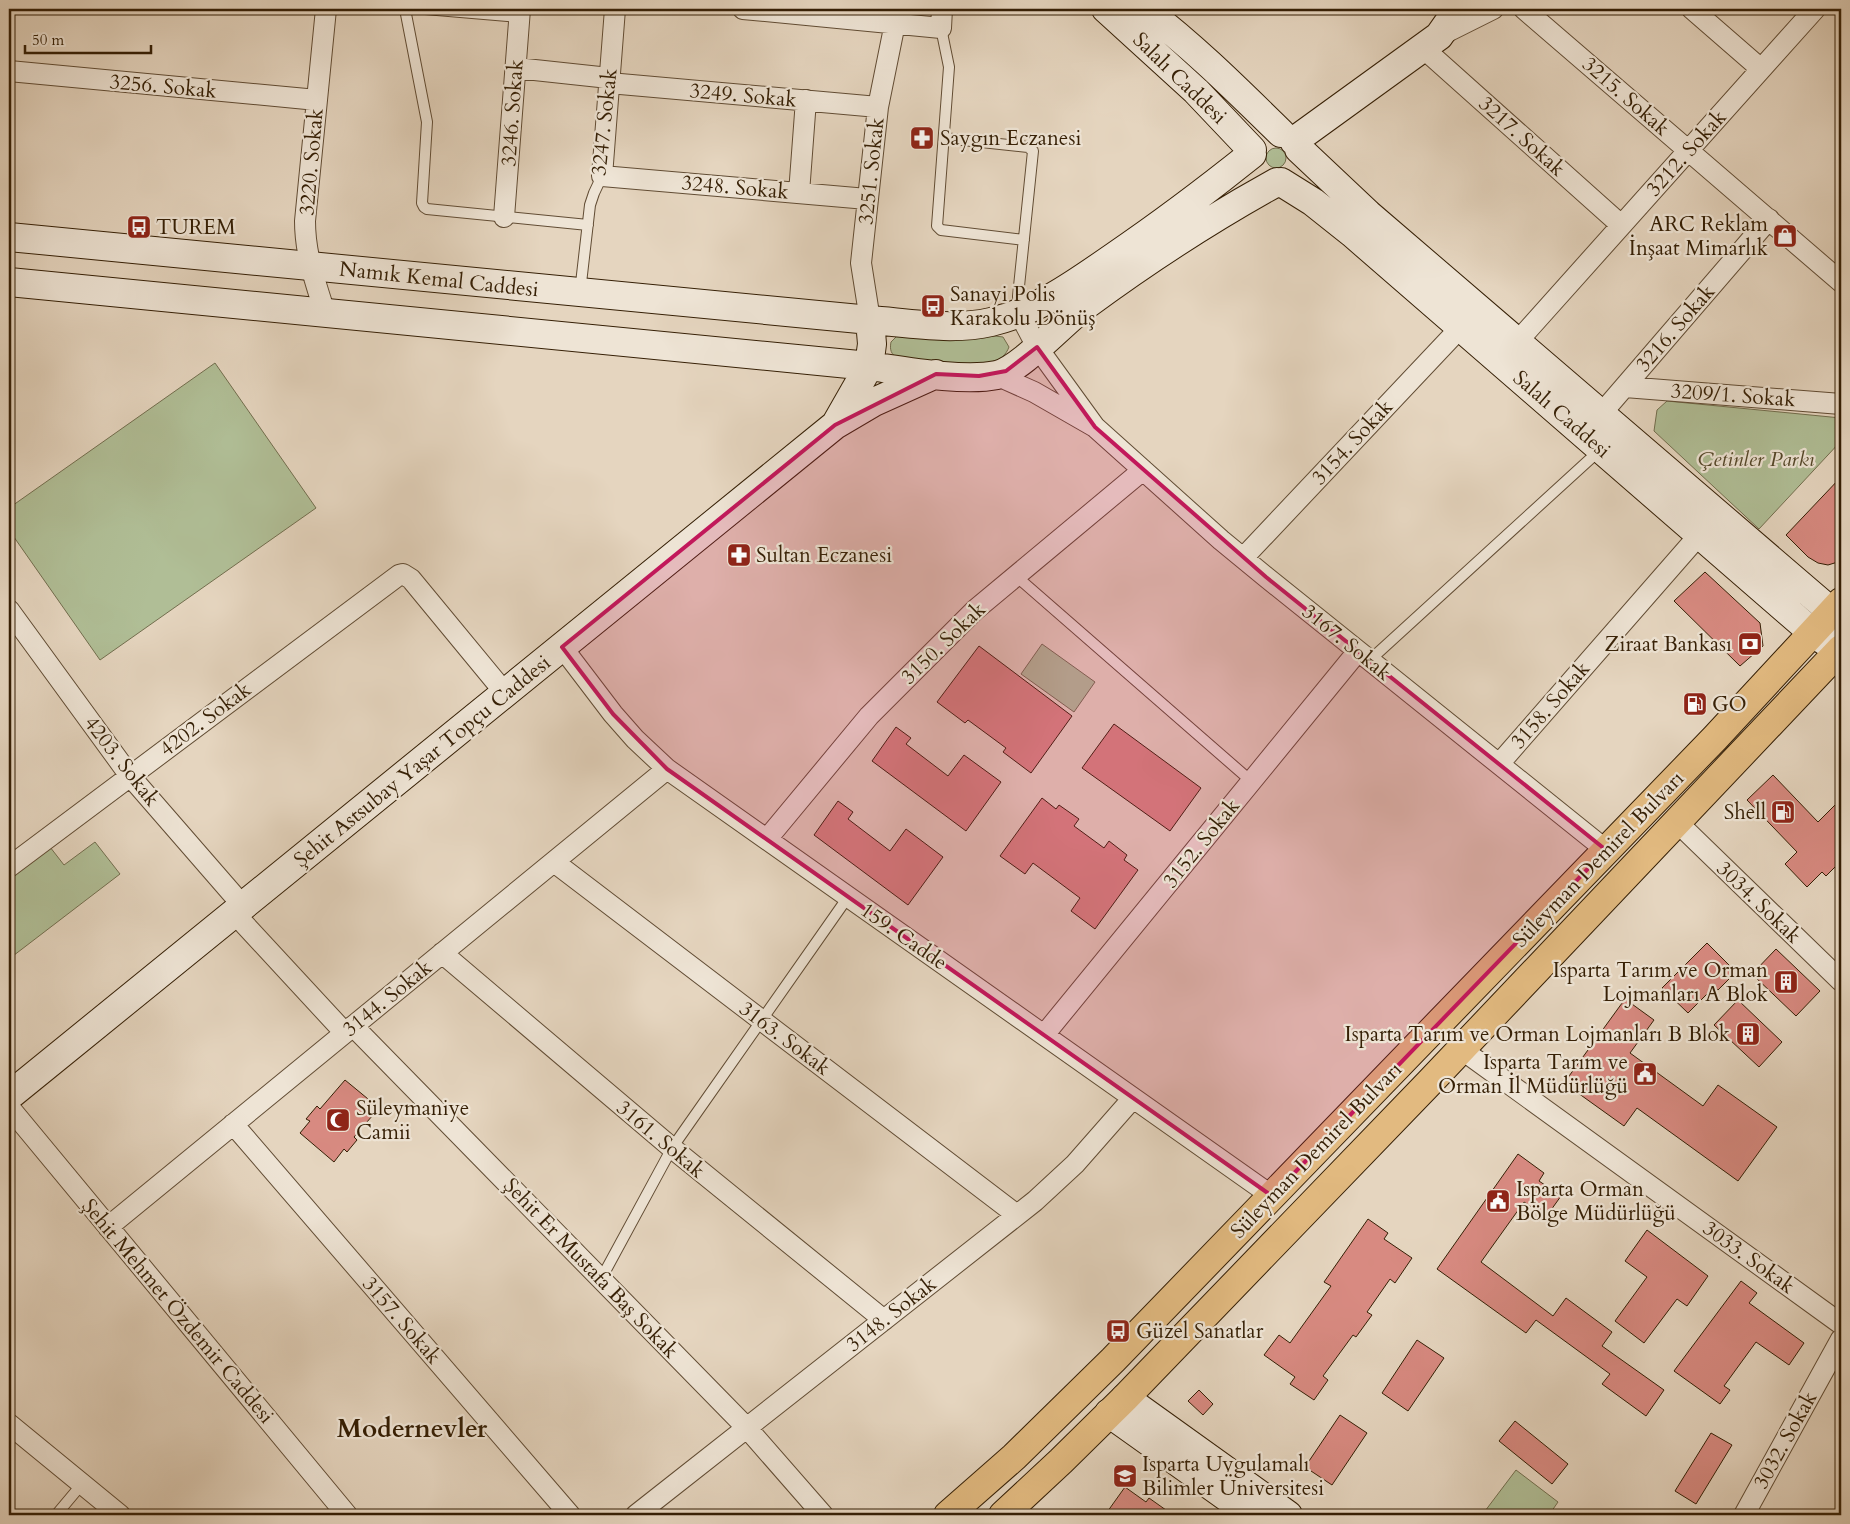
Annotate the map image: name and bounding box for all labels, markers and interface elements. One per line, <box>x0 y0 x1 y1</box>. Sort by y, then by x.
scale bar <box>25 22 151 54</box>
street label: Salalı Caddesi <box>1126 26 1233 131</box>
text: 50 m <box>32 30 64 50</box>
street label: 3215. Sokak <box>1576 50 1676 143</box>
street label: 3246. Sokak <box>494 58 531 168</box>
street label: 3247. Sokak <box>584 66 625 177</box>
street label: 3256. Sokak <box>108 67 218 106</box>
street label: 3249. Sokak <box>688 76 798 115</box>
street label: 3217. Sokak <box>1472 90 1572 184</box>
street label: 3212. Sokak <box>1640 103 1734 203</box>
street label: 3220. Sokak <box>292 107 331 217</box>
street label: 3251. Sokak <box>851 115 892 226</box>
place label: Saygın Eczanesi <box>940 124 1081 153</box>
pharmacy icon: Saygın Eczanesi <box>909 125 935 151</box>
street label: 3248. Sokak <box>680 168 790 207</box>
place label: ARC Reklam İnşaat Mimarlık <box>1629 210 1769 263</box>
place label: TUREM <box>156 213 236 242</box>
bus stop icon: TUREM <box>126 214 152 240</box>
shop icon: ARC Reklam İnşaat Mimarlık <box>1772 223 1798 249</box>
street label: Namık Kemal Caddesi <box>338 255 540 304</box>
street label: 3216. Sokak <box>1629 278 1722 378</box>
place label: Sanayi Polis Karakolu Dönüş <box>950 280 1095 333</box>
bus stop icon: Sanayi Polis Karakolu Dönüş <box>920 293 946 319</box>
street label: Salalı Caddesi <box>1507 364 1617 465</box>
street label: 3209/1. Sokak <box>1670 377 1797 414</box>
street label: 3154. Sokak <box>1305 393 1400 492</box>
park label: Çetinler Parkı <box>1697 445 1815 474</box>
place label: Sultan Eczanesi <box>756 541 892 570</box>
pharmacy icon: Sultan Eczanesi <box>726 542 752 568</box>
street label: 3150. Sokak <box>895 595 993 691</box>
street label: 3167. Sokak <box>1296 597 1398 688</box>
place label: Ziraat Bankası <box>1605 630 1732 659</box>
bank icon: Ziraat Bankası <box>1737 631 1763 657</box>
street label: Şehit Astsubay Yaşar Topçu Caddesi <box>288 649 557 874</box>
street label: 3158. Sokak <box>1504 655 1597 755</box>
street label: 4202. Sokak <box>154 675 258 763</box>
place label: GO <box>1712 690 1747 719</box>
fuel station icon: GO <box>1682 691 1708 717</box>
street label: 4203. Sokak <box>77 710 167 813</box>
street label: Süleyman Demirel Bulvarı <box>1506 765 1691 954</box>
street label: 3152. Sokak <box>1156 792 1247 894</box>
place label: Shell <box>1724 798 1766 827</box>
fuel station icon: Shell <box>1770 799 1796 825</box>
street label: 3034. Sokak <box>1710 855 1808 951</box>
street label: 159. Cadde <box>854 896 953 977</box>
street label: 3144. Sokak <box>336 953 439 1043</box>
place label: Isparta Tarım ve Orman Lojmanları A Blok <box>1553 956 1769 1009</box>
building icon: Isparta Tarım ve Orman Lojmanları A Blok <box>1773 969 1799 995</box>
street label: 3163. Sokak <box>733 994 837 1083</box>
place label: Isparta Tarım ve Orman Lojmanları B Blok <box>1345 1020 1731 1049</box>
building icon: Isparta Tarım ve Orman Lojmanları B Blok <box>1735 1021 1761 1047</box>
place label: Isparta Tarım ve Orman İl Müdürlüğü <box>1438 1048 1628 1101</box>
street label: Süleyman Demirel Bulvarı <box>1224 1056 1409 1245</box>
public building icon: Isparta Tarım ve Orman İl Müdürlüğü <box>1632 1061 1658 1087</box>
place label: Süleymaniye Camii <box>356 1094 469 1147</box>
street label: 3161. Sokak <box>610 1094 712 1186</box>
mosque icon: Süleymaniye Camii <box>325 1107 351 1133</box>
street label: Şehit Er Mustafa Baş Sokak <box>497 1172 685 1366</box>
place label: Isparta Orman Bölge Müdürlüğü <box>1516 1175 1676 1228</box>
public building icon: Isparta Orman Bölge Müdürlüğü <box>1485 1188 1511 1214</box>
street label: Şehit Mehmet Özdemir Caddesi <box>75 1193 280 1430</box>
street label: 3033. Sokak <box>1697 1214 1801 1301</box>
street label: 3148. Sokak <box>840 1269 943 1359</box>
street label: 3157. Sokak <box>355 1270 448 1371</box>
place label: Güzel Sanatlar <box>1136 1317 1264 1346</box>
bus stop icon: Güzel Sanatlar <box>1105 1318 1131 1344</box>
street label: 3032. Sokak <box>1747 1386 1825 1494</box>
district label: Modernevler <box>337 1411 488 1446</box>
place label: Isparta Uygulamalı Bilimler Üniversitesi <box>1142 1450 1324 1503</box>
school or university icon: Isparta Uygulamalı Bilimler Üniversitesi <box>1112 1463 1138 1489</box>

